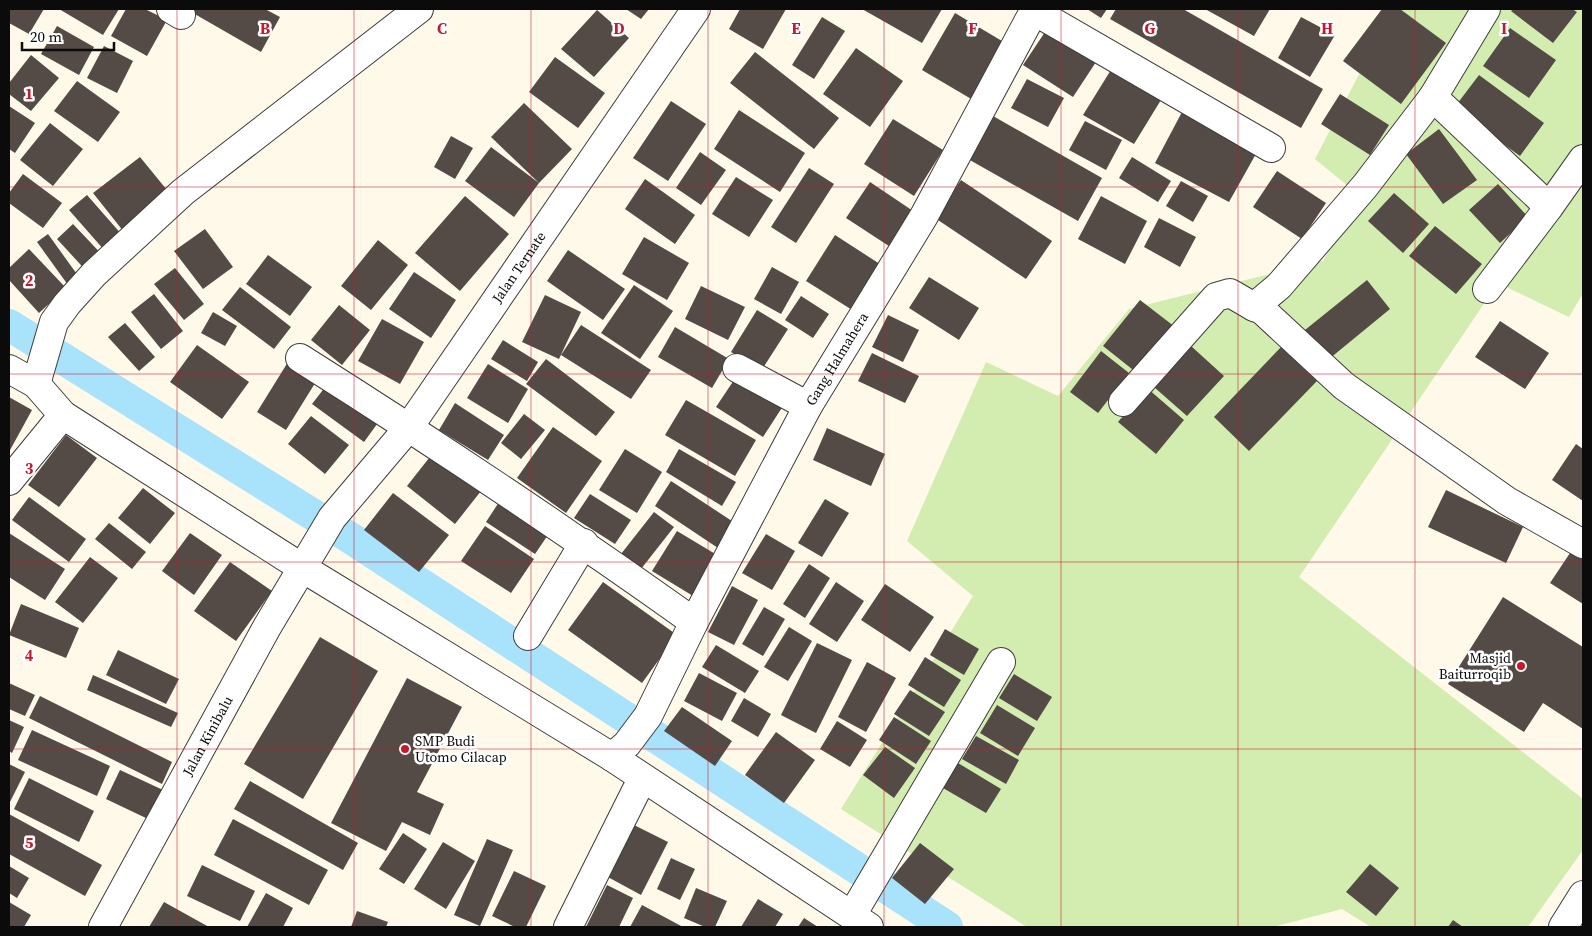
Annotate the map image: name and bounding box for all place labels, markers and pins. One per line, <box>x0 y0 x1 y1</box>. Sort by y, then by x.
place label: Masjid Baiturroqib <box>1439 648 1511 684</box>
marker: Masjid Baiturroqib <box>1515 660 1527 672</box>
place label: SMP Budi Utomo Cilacap <box>415 731 507 767</box>
marker: SMP Budi Utomo Cilacap <box>399 743 411 755</box>

